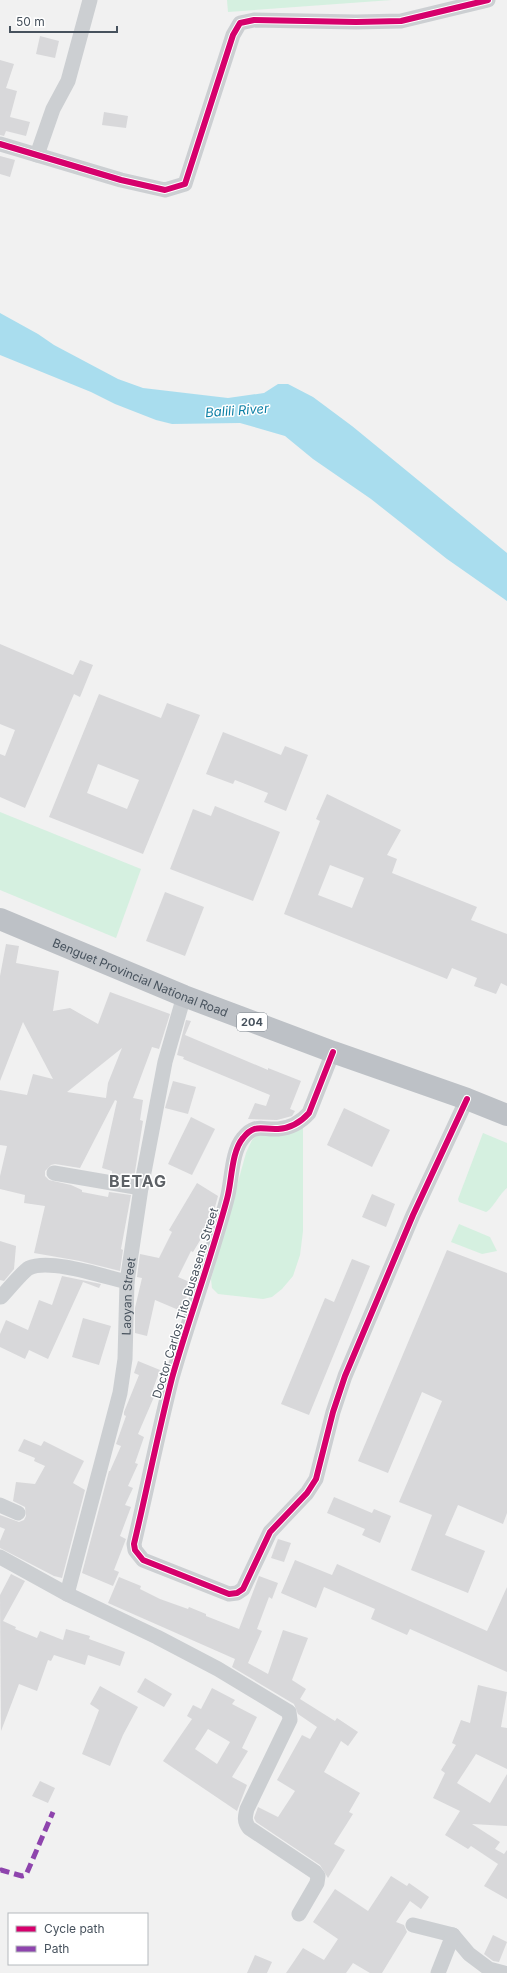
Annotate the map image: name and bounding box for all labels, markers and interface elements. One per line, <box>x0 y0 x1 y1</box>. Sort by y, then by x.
scale bar <box>10 8 117 34</box>
text: 50 m <box>16 14 45 29</box>
water label: Balili River <box>205 400 270 420</box>
street label: Benguet Provincial National Road <box>51 934 230 1019</box>
road number: 204 <box>237 1013 267 1031</box>
district label: BETAG <box>109 1171 167 1191</box>
street label: Doctor Carlos Tito Busasens Street <box>149 1206 221 1400</box>
street label: Laoyan Street <box>118 1256 138 1336</box>
legend <box>8 1913 148 1965</box>
text: Cycle path <box>44 1921 105 1936</box>
text: Path <box>44 1941 69 1956</box>

